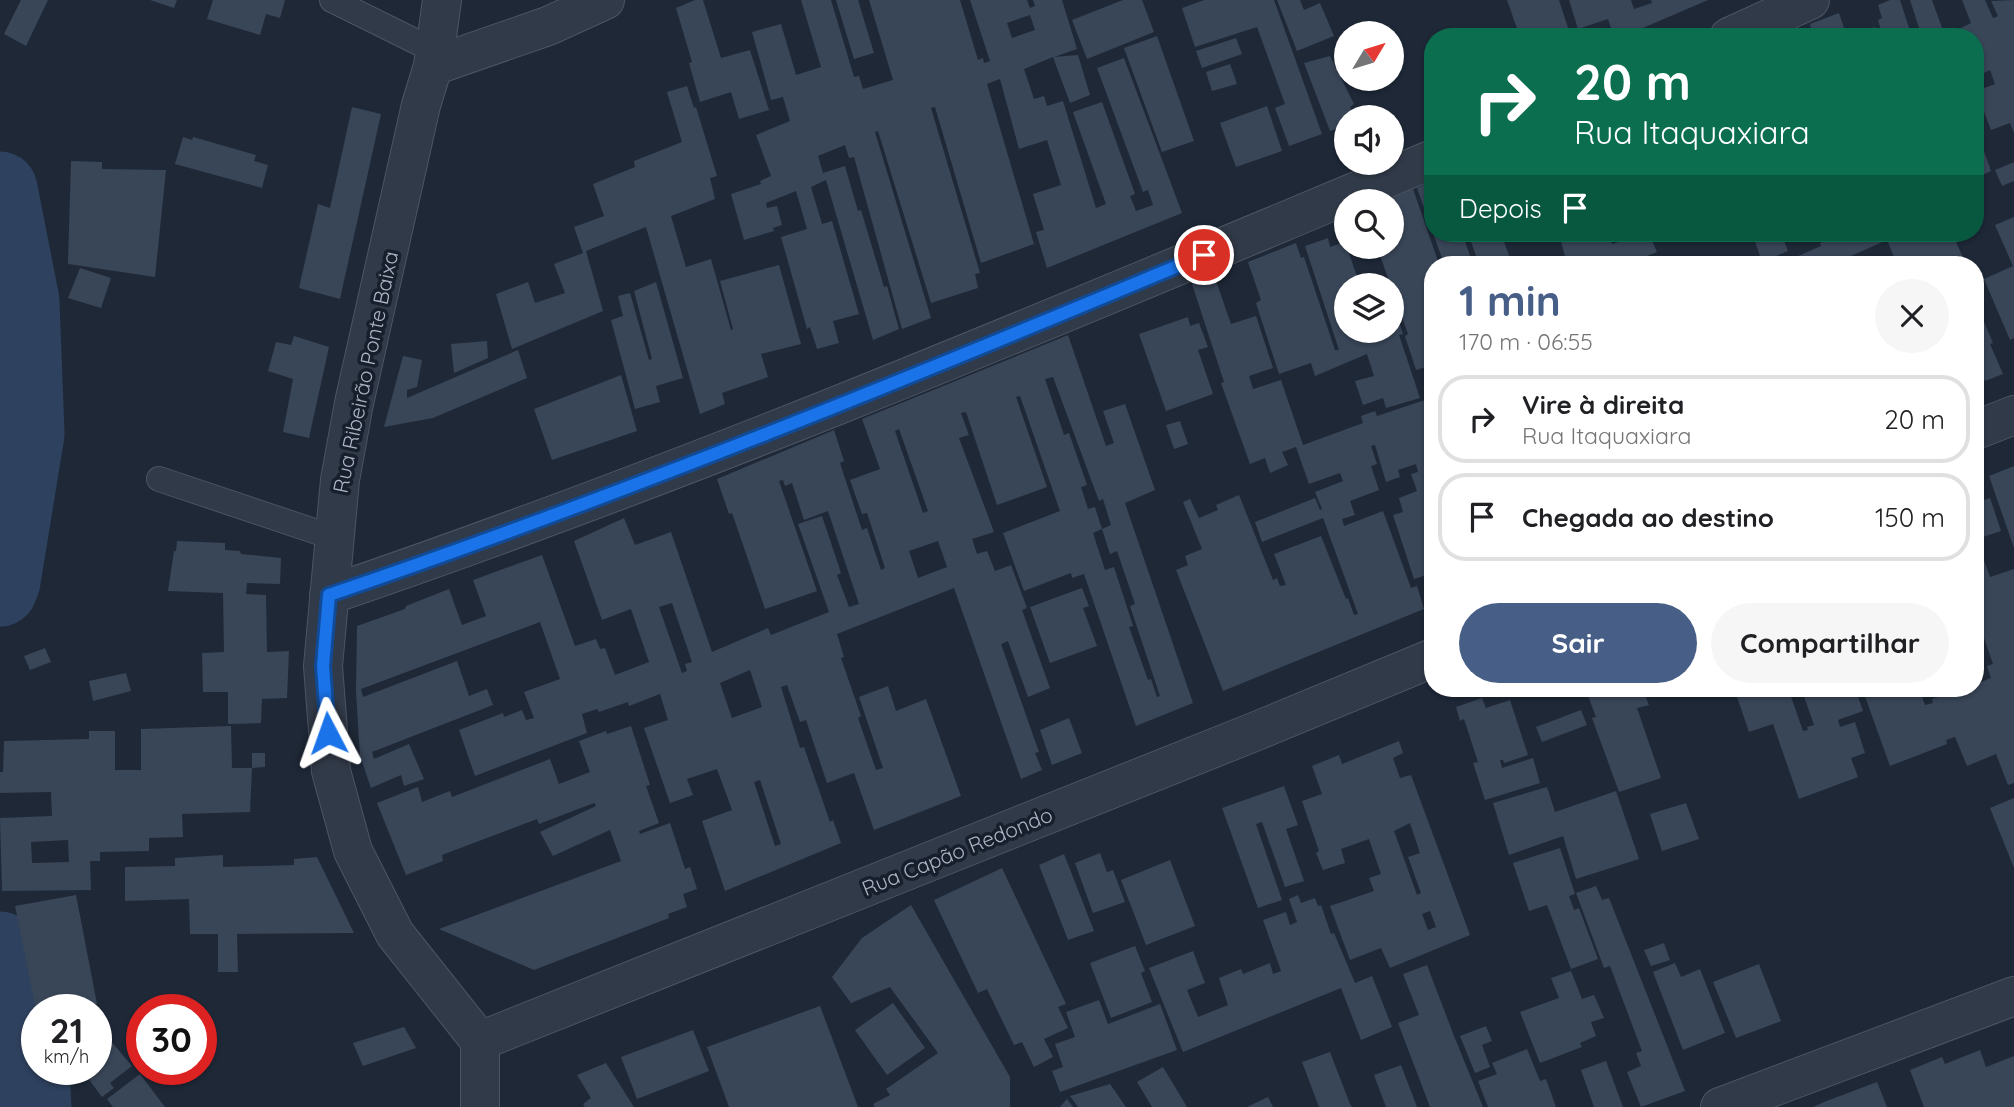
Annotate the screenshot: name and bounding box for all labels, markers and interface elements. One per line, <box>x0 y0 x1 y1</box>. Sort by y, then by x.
north arrow <box>1334 21 1404 91</box>
map controls <box>1334 21 1404 343</box>
text: 20 m <box>1574 51 1691 112</box>
icon: right <box>1459 56 1550 147</box>
button: sound <box>1334 105 1404 175</box>
text: Rua Itaquaxiara <box>1574 112 1810 152</box>
button: search <box>1334 189 1404 259</box>
icon: arrive <box>1556 189 1594 227</box>
text: Depois <box>1459 192 1542 225</box>
pin <box>1174 225 1234 285</box>
icon: arrive <box>1185 236 1223 274</box>
street label: Rua Ribeirão Ponte Baixa <box>327 249 403 495</box>
button: layers <box>1334 273 1404 343</box>
text: 1 min <box>1459 274 1561 327</box>
button: close <box>1875 279 1949 353</box>
text: 170 m · 06:55 <box>1459 327 1593 356</box>
text: Vire à direita <box>1522 388 1684 421</box>
icon: right <box>1463 400 1501 438</box>
text: 20 m <box>1884 403 1945 436</box>
text: Rua Itaquaxiara <box>1522 421 1691 450</box>
icon: arrive <box>1463 498 1501 536</box>
text: Chegada ao destino <box>1522 501 1774 534</box>
text: 150 m <box>1875 501 1945 534</box>
button: Sair <box>1459 603 1697 683</box>
button: Compartilhar <box>1711 603 1949 683</box>
position arrow <box>291 696 365 770</box>
street label: Rua Capão Redondo <box>858 801 1056 901</box>
speed limit sign: 30 <box>126 994 217 1085</box>
text: 21 <box>50 1008 83 1052</box>
text: km/h <box>44 1045 89 1068</box>

